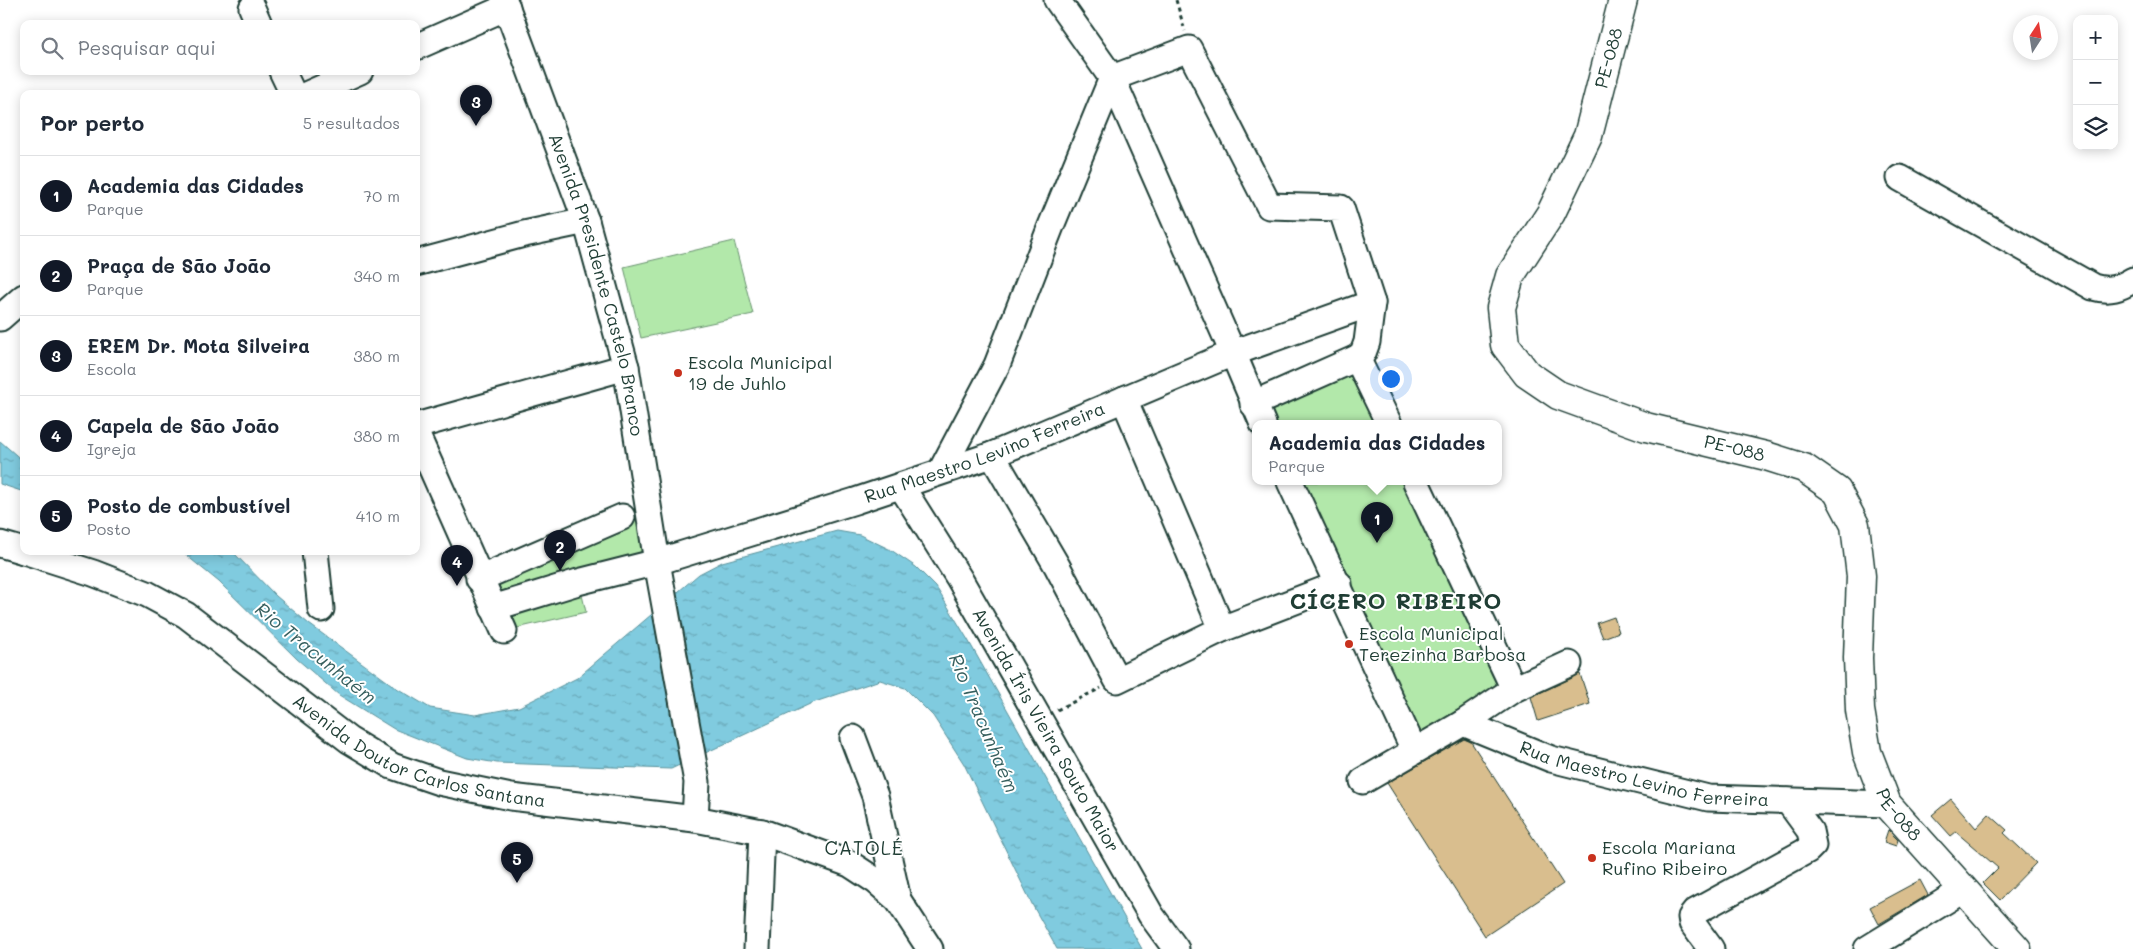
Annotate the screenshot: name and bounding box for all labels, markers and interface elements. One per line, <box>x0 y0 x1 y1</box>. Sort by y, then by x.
north arrow <box>2013 15 2058 60</box>
map controls <box>2073 15 2118 150</box>
button: + <box>2073 15 2118 60</box>
search box <box>20 20 420 75</box>
street label: PE-088 <box>1588 25 1628 91</box>
icon: search <box>38 34 66 62</box>
text: Pesquisar aqui <box>78 35 216 60</box>
button: − <box>2073 60 2118 105</box>
pin: 3 <box>460 85 492 126</box>
button: layers <box>2073 105 2118 150</box>
text: Por perto <box>40 109 144 136</box>
text: 5 resultados <box>303 112 400 133</box>
street label: Avenida Presidente Castelo Branco <box>543 130 650 438</box>
text: Academia das Cidades <box>87 173 304 198</box>
text: 1 <box>52 185 60 206</box>
text: 70 m <box>363 185 400 206</box>
text: Parque <box>87 198 144 219</box>
text: Praça de São João <box>87 253 271 278</box>
text: 2 <box>52 265 60 286</box>
text: 340 m <box>353 265 400 286</box>
text: Parque <box>87 278 144 299</box>
text: EREM Dr. Mota Silveira <box>87 333 310 358</box>
text: 3 <box>51 345 61 366</box>
text: 380 m <box>353 345 400 366</box>
place label: Escola Municipal 19 de Juhlo <box>688 350 832 395</box>
text: Escola <box>87 358 137 379</box>
your location <box>1378 366 1404 392</box>
marker: Escola Municipal 19 de Juhlo <box>672 367 684 379</box>
street label: Rua Maestro Levino Ferreira <box>861 396 1108 508</box>
text: Capela de São João <box>87 413 279 438</box>
popup <box>1252 420 1502 485</box>
text: 4 <box>51 425 61 446</box>
text: 380 m <box>353 425 400 446</box>
street label: PE-088 <box>1702 428 1768 466</box>
text: Academia das Cidades <box>1269 430 1485 455</box>
text: Igreja <box>87 438 137 459</box>
text: Parque <box>1269 455 1325 476</box>
text: Posto de combustível <box>87 493 290 518</box>
pin: 1 <box>1361 502 1393 543</box>
text: 5 <box>51 505 61 526</box>
text: 410 m <box>356 505 400 526</box>
text: Posto <box>87 518 131 539</box>
pin: 2 <box>544 530 576 571</box>
pin: 4 <box>441 545 473 586</box>
district label: CÍCERO RIBEIRO <box>1290 586 1502 615</box>
water label: Rio Tracunhaém <box>251 596 382 709</box>
street label: Avenida Íris Vieira Souto Maior <box>967 603 1126 856</box>
place label: Escola Municipal Terezinha Barbosa <box>1359 621 1527 666</box>
marker: Escola Municipal Terezinha Barbosa <box>1343 638 1355 650</box>
water label: Rio Tracunhaém <box>944 649 1025 796</box>
street label: Avenida Doutor Carlos Santana <box>288 688 547 812</box>
street label: Rua Maestro Levino Ferreira <box>1516 735 1769 811</box>
street label: PE-088 <box>1871 785 1928 846</box>
district label: CATOLÉ <box>824 835 904 860</box>
place label: Escola Mariana Rufino Ribeiro <box>1602 835 1736 880</box>
pin: 5 <box>501 842 533 883</box>
marker: Escola Mariana Rufino Ribeiro <box>1586 852 1598 864</box>

